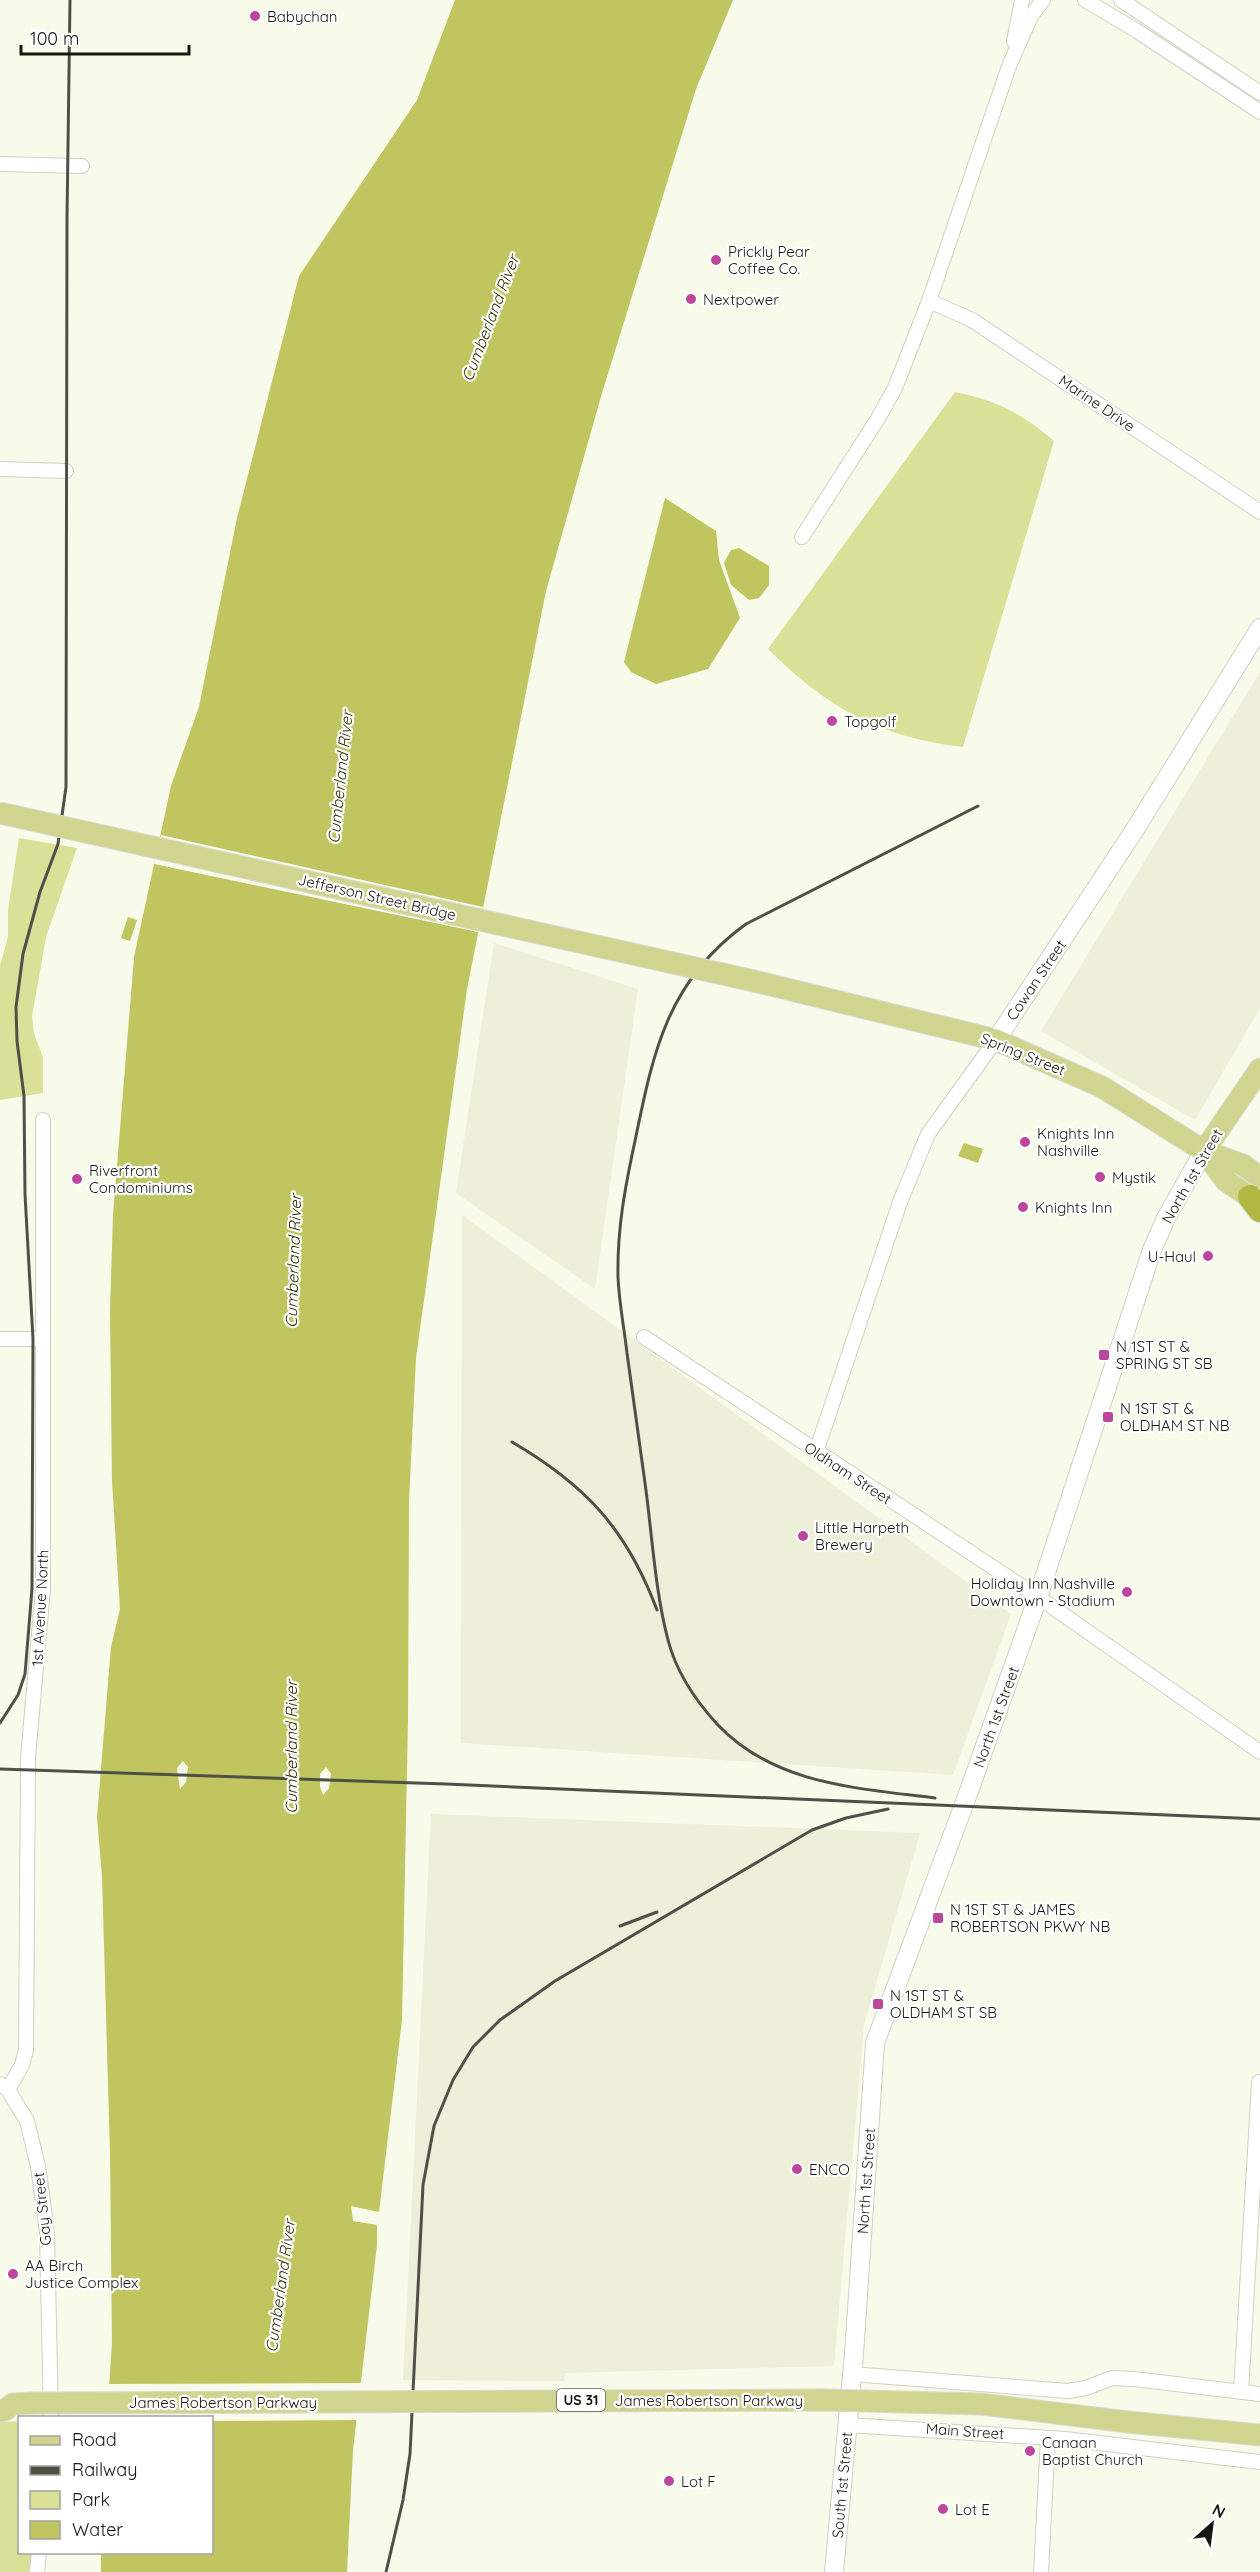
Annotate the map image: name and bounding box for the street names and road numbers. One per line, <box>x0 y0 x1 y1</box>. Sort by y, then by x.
street label: Marine Drive <box>1055 371 1139 435</box>
street label: Jefferson Street Bridge <box>296 870 458 924</box>
street label: Cowan Street <box>1002 936 1070 1024</box>
street label: Spring Street <box>978 1028 1068 1080</box>
street label: North 1st Street <box>1157 1125 1227 1227</box>
street label: Oldham Street <box>801 1438 895 1508</box>
street label: 1st Avenue North <box>27 1549 53 1667</box>
street label: North 1st Street <box>969 1664 1023 1770</box>
street label: North 1st Street <box>853 2127 879 2235</box>
street label: Gay Street <box>29 2172 55 2246</box>
road number: US 31 <box>557 2389 605 2411</box>
street label: James Robertson Parkway <box>615 2391 803 2410</box>
street label: James Robertson Parkway <box>129 2393 317 2412</box>
street label: Main Street <box>925 2419 1005 2443</box>
street label: South 1st Street <box>828 2431 856 2539</box>

